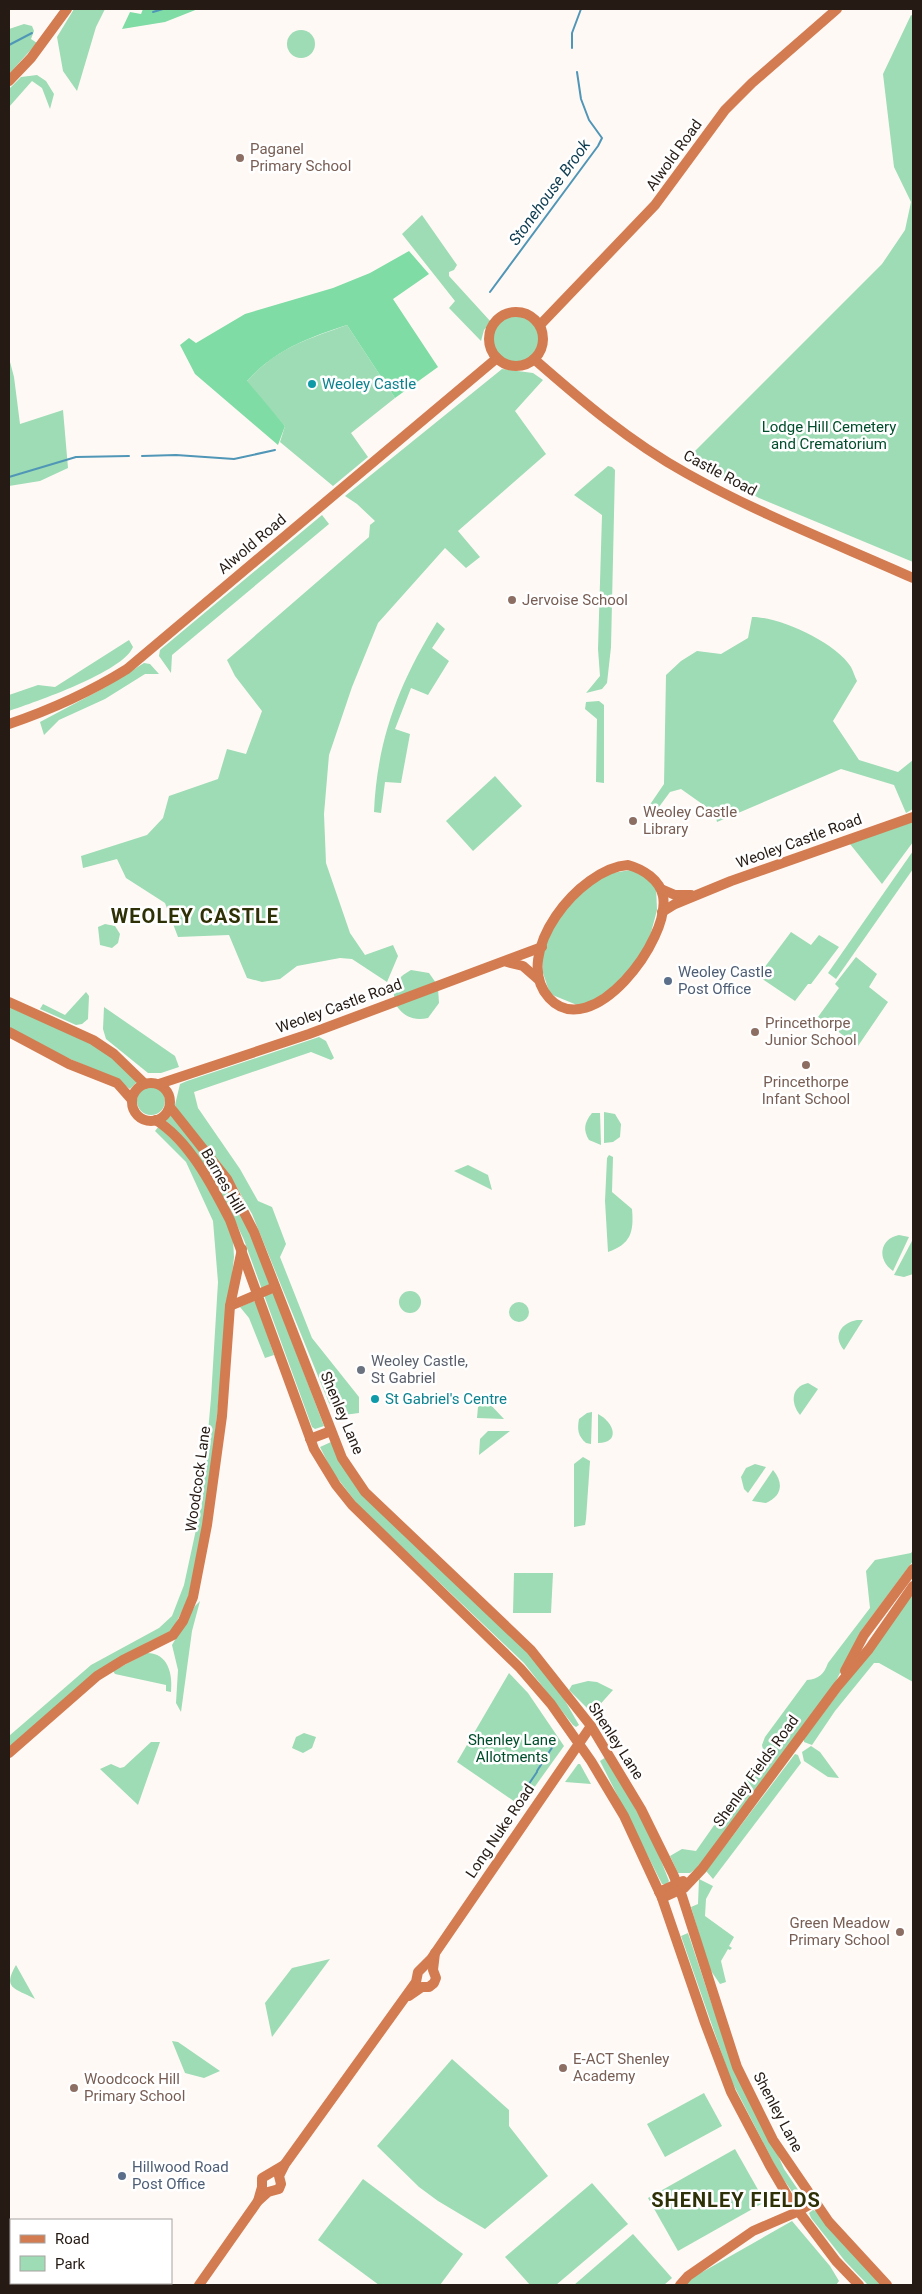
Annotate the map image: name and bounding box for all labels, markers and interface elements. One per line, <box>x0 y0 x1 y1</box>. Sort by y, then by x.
street label: Alwold Road <box>642 116 706 194</box>
water label: Stonehouse Brook <box>505 135 595 249</box>
place label: Paganel Primary School <box>250 140 351 175</box>
marker: Paganel Primary School <box>234 152 246 164</box>
place label: Weoley Castle <box>322 375 416 393</box>
marker: Weoley Castle <box>306 378 318 390</box>
park label: Lodge Hill Cemetery and Crematorium <box>762 418 896 453</box>
street label: Castle Road <box>680 446 760 500</box>
street label: Alwold Road <box>214 510 290 578</box>
place label: Jervoise School <box>522 591 628 609</box>
marker: Jervoise School <box>506 594 518 606</box>
place label: Weoley Castle Library <box>643 803 737 838</box>
street label: Weoley Castle Road <box>734 810 864 872</box>
marker: Weoley Castle Library <box>627 815 639 827</box>
district label: WEOLEY CASTLE <box>111 904 279 928</box>
place label: Weoley Castle Post Office <box>678 963 772 998</box>
street label: Weoley Castle Road <box>274 975 404 1037</box>
marker: Weoley Castle Post Office <box>662 975 674 987</box>
place label: Princethorpe Junior School <box>765 1014 857 1049</box>
marker: Princethorpe Junior School <box>749 1026 761 1038</box>
marker: Princethorpe Infant School <box>800 1059 812 1071</box>
place label: Princethorpe Infant School <box>762 1073 850 1108</box>
street label: Barnes Hill <box>197 1145 249 1217</box>
place label: Weoley Castle, St Gabriel <box>371 1352 468 1387</box>
marker: Weoley Castle, St Gabriel <box>355 1364 367 1376</box>
street label: Shenley Lane <box>316 1369 368 1457</box>
place label: St Gabriel's Centre <box>385 1390 507 1408</box>
marker: St Gabriel's Centre <box>369 1393 381 1405</box>
street label: Woodcock Lane <box>182 1425 214 1533</box>
street label: Shenley Lane <box>584 1699 648 1783</box>
street label: Shenley Fields Road <box>709 1712 803 1830</box>
park label: Shenley Lane Allotments <box>468 1731 556 1766</box>
street label: Long Nuke Road <box>462 1781 538 1881</box>
place label: Green Meadow Primary School <box>789 1914 890 1949</box>
marker: Green Meadow Primary School <box>894 1926 906 1938</box>
place label: E-ACT Shenley Academy <box>573 2050 669 2085</box>
marker: E-ACT Shenley Academy <box>557 2062 569 2074</box>
street label: Shenley Lane <box>749 2069 807 2155</box>
place label: Woodcock Hill Primary School <box>84 2070 185 2105</box>
marker: Woodcock Hill Primary School <box>68 2082 80 2094</box>
place label: Hillwood Road Post Office <box>132 2158 229 2193</box>
marker: Hillwood Road Post Office <box>116 2170 128 2182</box>
district label: SHENLEY FIELDS <box>651 2188 821 2212</box>
legend <box>10 2219 172 2284</box>
text: Road <box>55 2230 89 2248</box>
text: Park <box>55 2255 86 2273</box>

